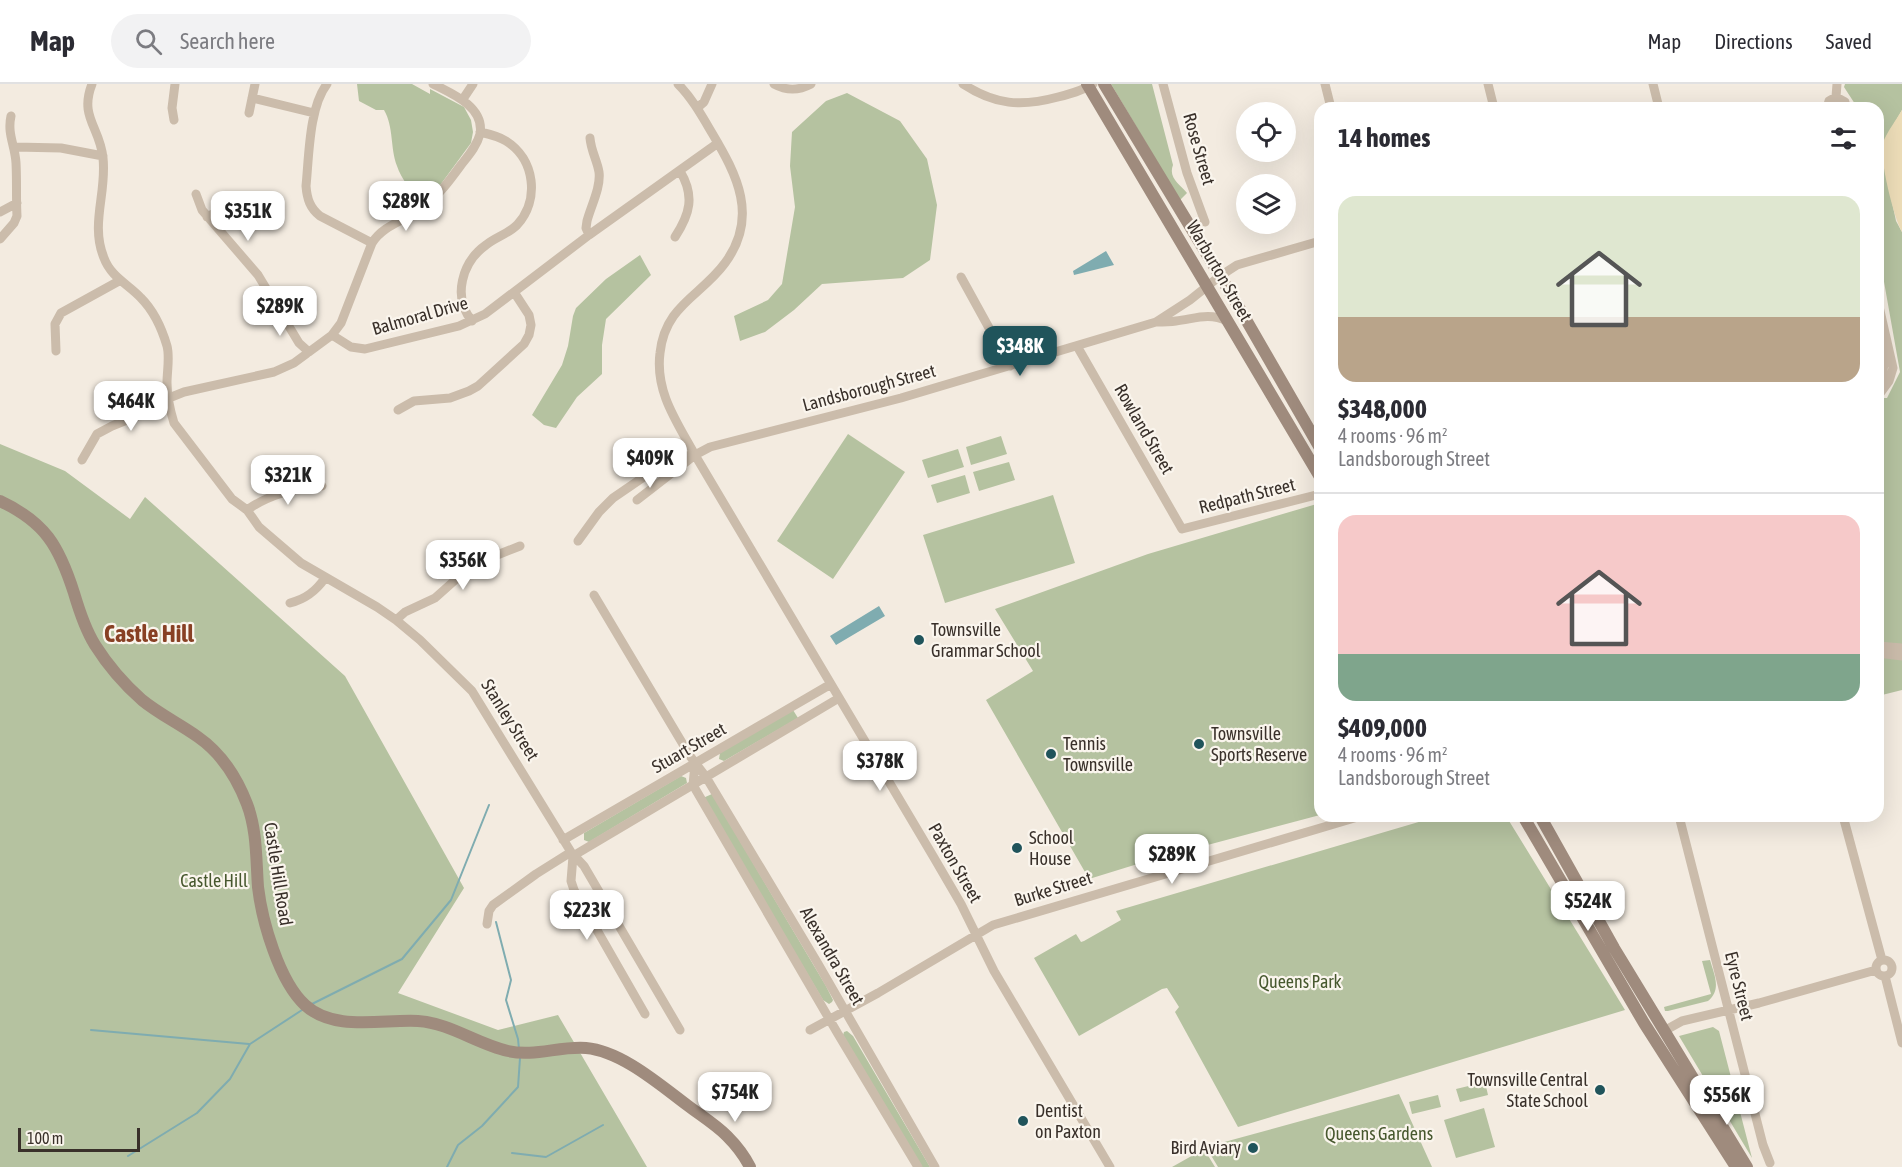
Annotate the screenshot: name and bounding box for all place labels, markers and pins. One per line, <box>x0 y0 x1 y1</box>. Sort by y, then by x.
pin: $289K <box>364 181 448 232</box>
pin: $351K <box>206 191 290 242</box>
pin: $289K <box>238 286 322 337</box>
pin: $348K <box>978 326 1062 377</box>
pin: $464K <box>89 381 173 432</box>
pin: $409K <box>608 438 692 489</box>
pin: $321K <box>246 455 330 506</box>
pin: $356K <box>421 540 505 591</box>
place label: Townsville Grammar School <box>931 619 1041 661</box>
marker: Townsville Grammar School <box>912 633 926 647</box>
place label: Townsville Sports Reserve <box>1211 723 1307 765</box>
place label: Tennis Townsville <box>1063 733 1133 775</box>
marker: Townsville Sports Reserve <box>1192 737 1206 751</box>
pin: $378K <box>838 741 922 792</box>
marker: Tennis Townsville <box>1044 747 1058 761</box>
place label: School House <box>1029 827 1074 869</box>
pin: $289K <box>1130 834 1214 885</box>
marker: School House <box>1010 841 1024 855</box>
pin: $524K <box>1546 881 1630 932</box>
pin: $223K <box>545 890 629 941</box>
place label: Townsville Central State School <box>1467 1069 1588 1111</box>
pin: $754K <box>693 1072 777 1123</box>
pin: $556K <box>1685 1075 1769 1126</box>
marker: Townsville Central State School <box>1593 1083 1607 1097</box>
place label: Dentist on Paxton <box>1035 1100 1101 1142</box>
marker: Dentist on Paxton <box>1016 1114 1030 1128</box>
place label: Bird Aviary <box>1171 1137 1241 1158</box>
marker: Bird Aviary <box>1246 1141 1260 1155</box>

